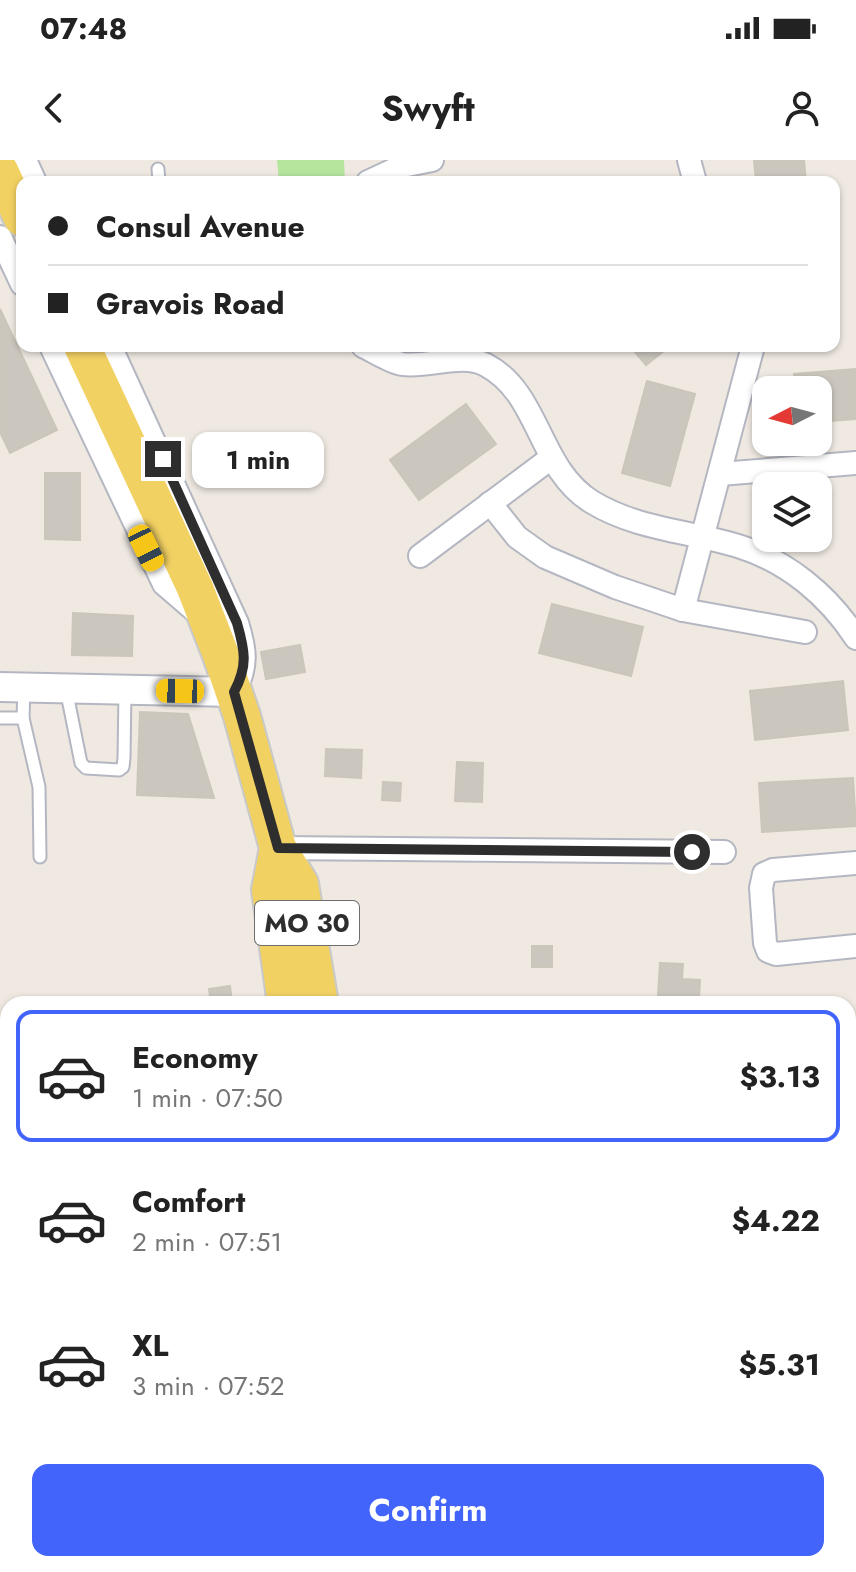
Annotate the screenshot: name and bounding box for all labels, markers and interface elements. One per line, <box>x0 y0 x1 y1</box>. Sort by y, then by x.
text: 07:48 <box>40 7 127 50</box>
text: Swyft <box>381 82 475 134</box>
icon: back <box>32 86 76 130</box>
icon: person <box>780 86 824 130</box>
text: Consul Avenue <box>96 205 305 248</box>
text: Gravois Road <box>96 282 285 325</box>
north arrow <box>752 376 832 456</box>
map controls <box>752 376 832 552</box>
callout: 1 min <box>191 431 323 487</box>
route end <box>145 441 181 477</box>
text: 1 min <box>226 441 290 479</box>
button: layers <box>752 472 832 552</box>
car <box>125 521 167 575</box>
car <box>156 679 204 703</box>
route start <box>674 834 710 870</box>
road number: MO 30 <box>255 901 359 945</box>
text: Economy <box>132 1036 258 1079</box>
icon: car <box>36 1040 108 1112</box>
text: $3.13 <box>740 1055 820 1098</box>
text: 1 min · 07:50 <box>132 1079 283 1117</box>
text: Comfort <box>132 1180 245 1223</box>
icon: car <box>36 1184 108 1256</box>
text: $4.22 <box>731 1199 820 1242</box>
text: 2 min · 07:51 <box>132 1223 282 1261</box>
text: XL <box>132 1324 168 1367</box>
icon: car <box>36 1328 108 1400</box>
text: $5.31 <box>738 1343 820 1386</box>
text: 3 min · 07:52 <box>132 1367 285 1405</box>
button: Confirm <box>32 1464 824 1556</box>

